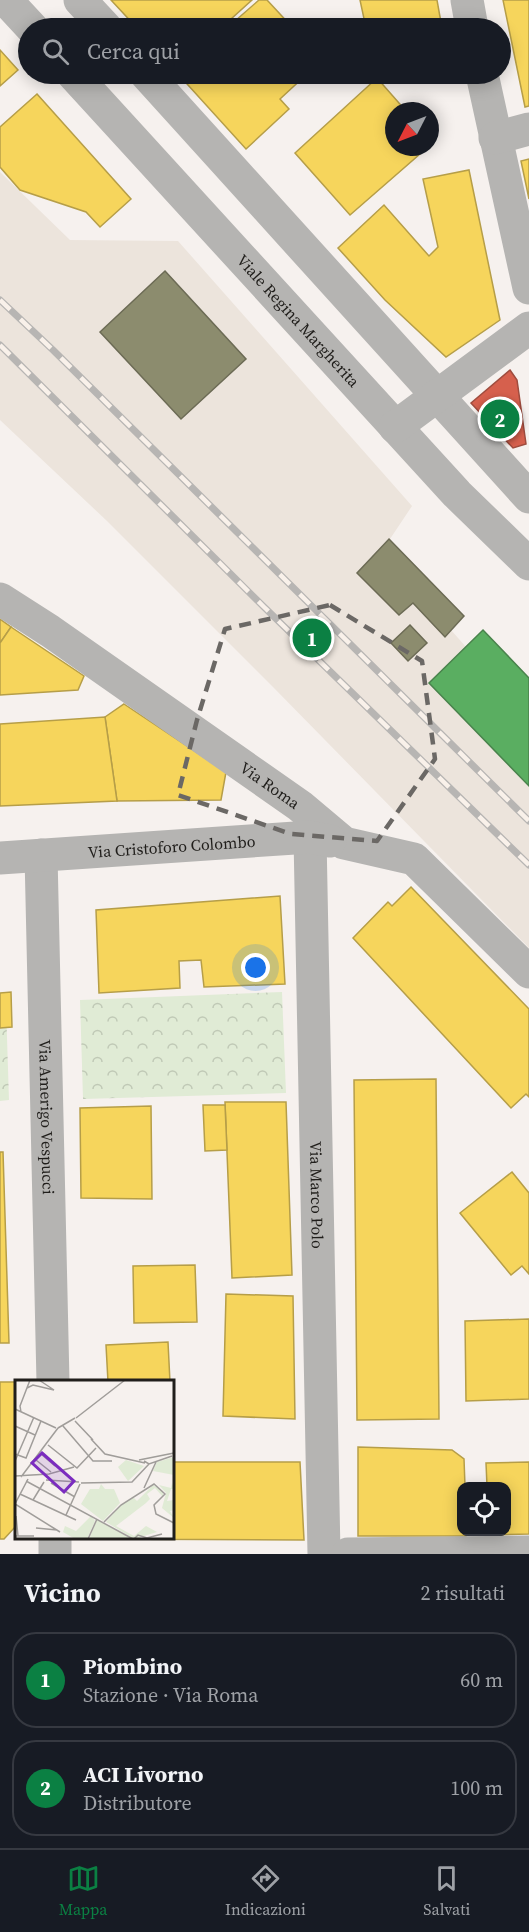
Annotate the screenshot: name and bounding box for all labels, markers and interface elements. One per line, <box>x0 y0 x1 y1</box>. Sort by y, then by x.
search box <box>18 18 511 84</box>
icon: search <box>39 35 72 68</box>
text: Cerca qui <box>87 36 180 66</box>
north arrow <box>385 102 439 156</box>
street label: Viale Regina Margherita <box>232 249 365 392</box>
pin: 2 <box>480 396 520 442</box>
pin: 1 <box>292 616 332 660</box>
street label: Via Roma <box>236 756 305 814</box>
street label: Via Cristoforo Colombo <box>87 830 256 863</box>
your location <box>241 953 270 982</box>
street label: Via Amerigo Vespucci <box>34 1039 60 1195</box>
street label: Via Marco Polo <box>305 1141 329 1249</box>
inset map <box>15 1380 174 1539</box>
map controls <box>457 1482 511 1536</box>
button: locate <box>457 1482 511 1536</box>
text: Vicino <box>24 1575 101 1611</box>
text: 2 risultati <box>420 1579 505 1607</box>
text: Piombino <box>83 1651 182 1681</box>
text: 1 <box>40 1666 51 1694</box>
text: 60 m <box>460 1666 503 1694</box>
text: Stazione · Via Roma <box>83 1681 259 1709</box>
text: ACI Livorno <box>83 1759 203 1789</box>
text: 2 <box>40 1774 51 1802</box>
text: 100 m <box>450 1774 503 1802</box>
text: Distributore <box>83 1789 192 1817</box>
tab: Mappa <box>59 1862 107 1920</box>
tab: Indicazioni <box>225 1862 306 1920</box>
tab: Salvati <box>423 1862 470 1920</box>

